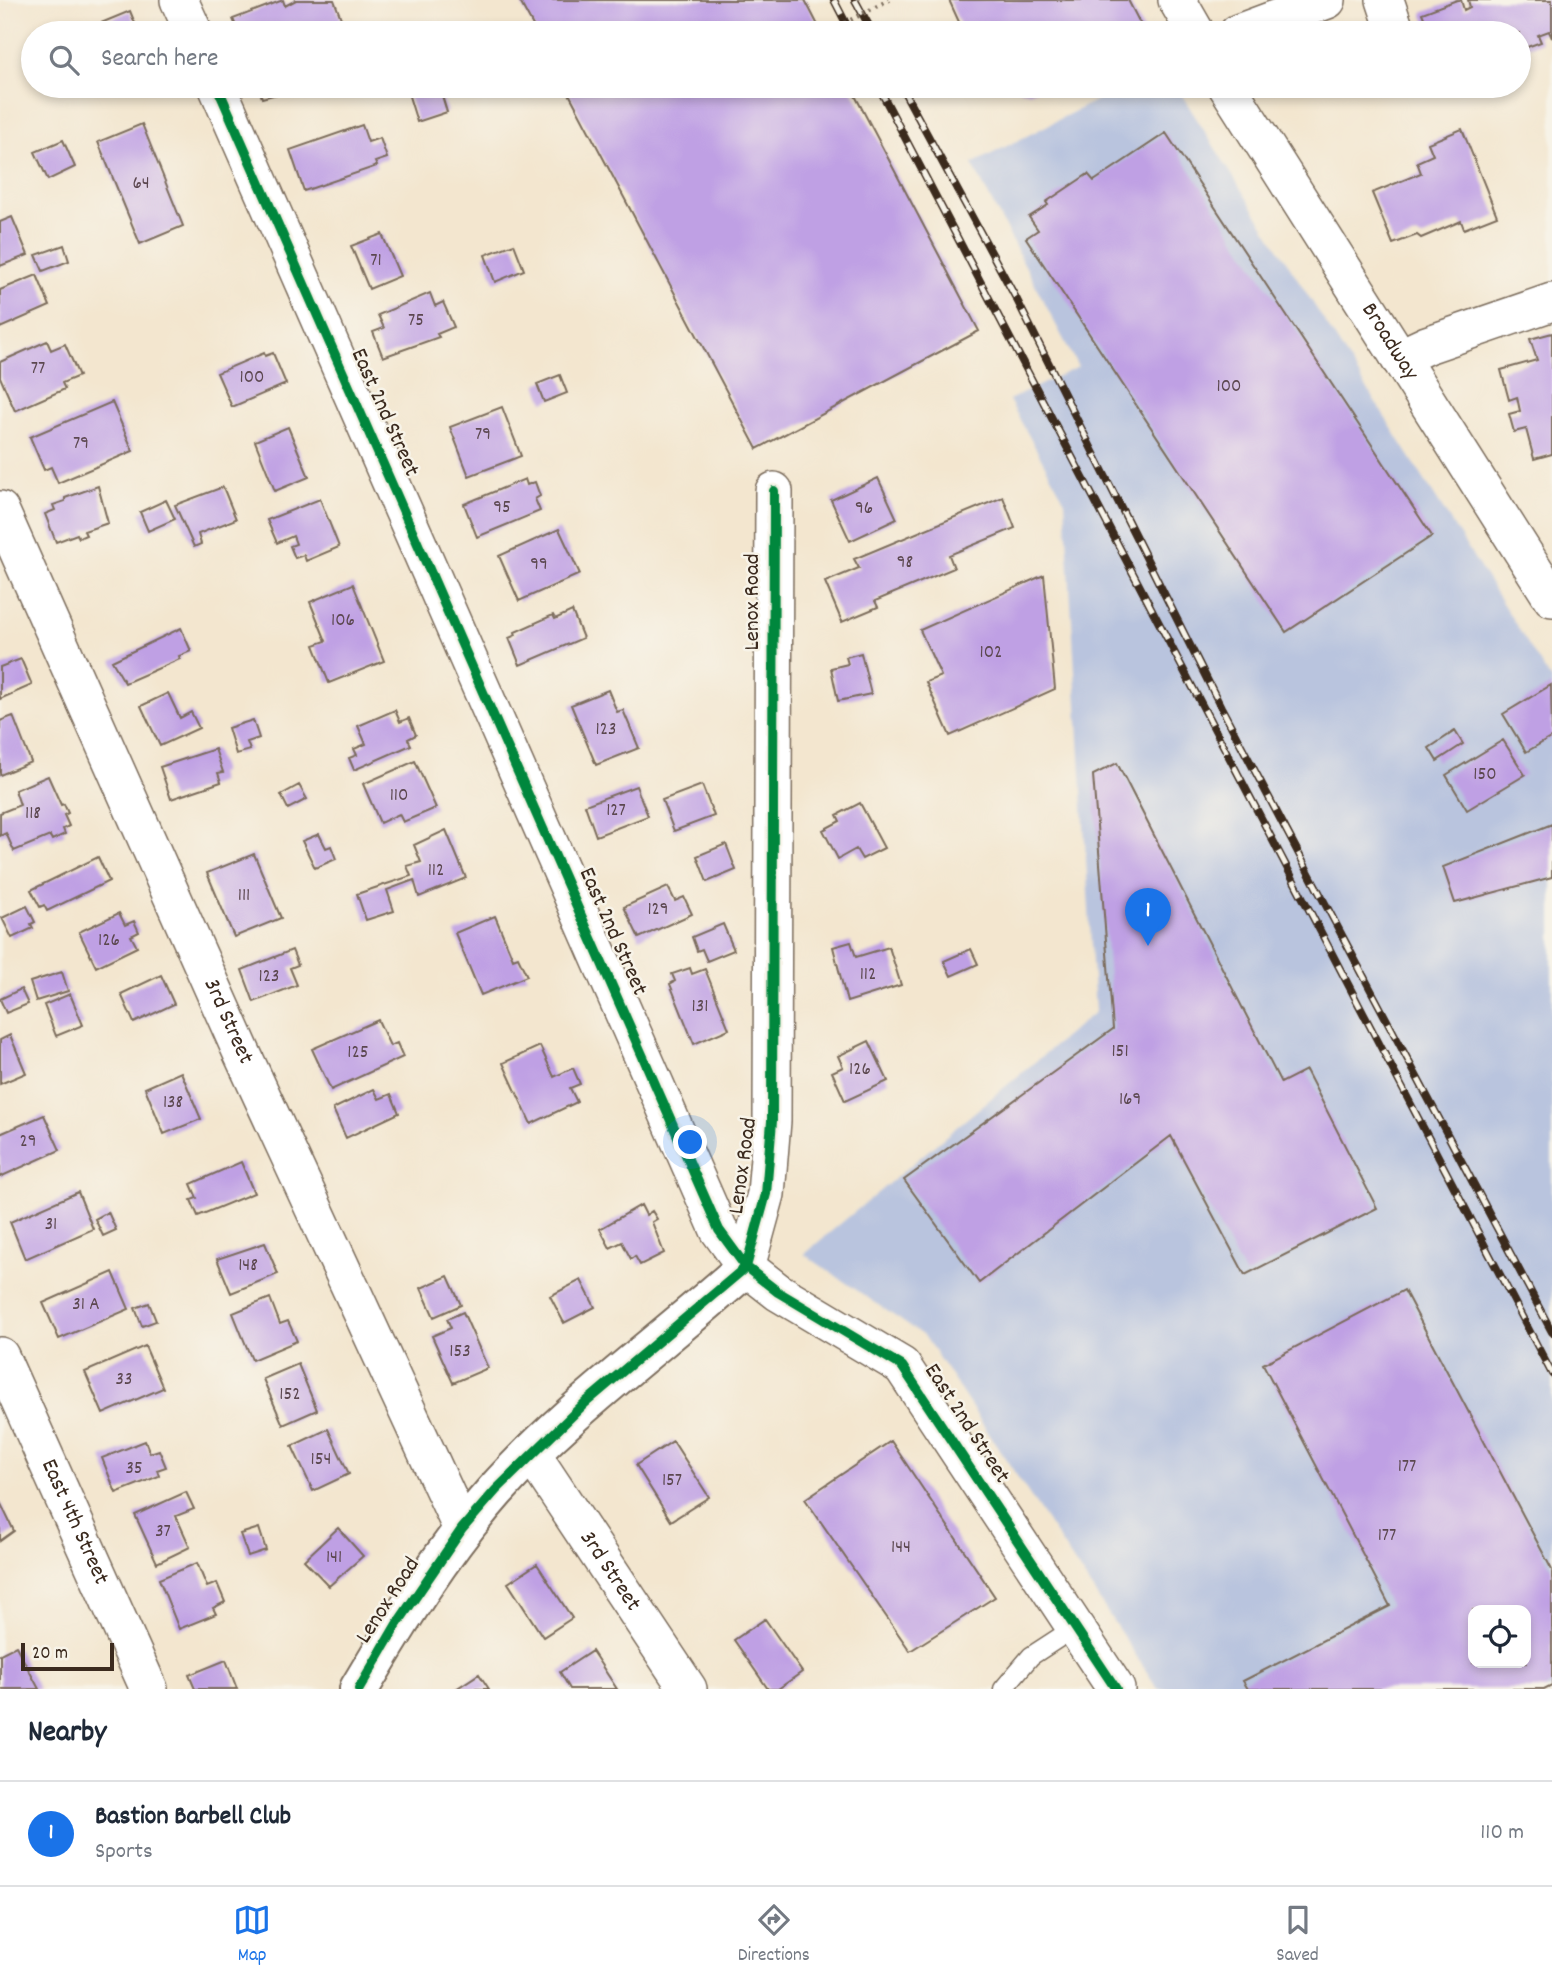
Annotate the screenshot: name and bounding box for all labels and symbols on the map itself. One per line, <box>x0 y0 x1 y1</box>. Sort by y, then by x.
house number: 64 <box>132 171 150 198</box>
house number: 71 <box>370 248 382 275</box>
street label: Broadway <box>1352 297 1427 388</box>
house number: 75 <box>408 308 424 335</box>
street label: East 2nd Street <box>341 344 427 482</box>
house number: 77 <box>31 356 45 383</box>
house number: 100 <box>240 365 264 392</box>
house number: 100 <box>1217 374 1241 401</box>
house number: 79 <box>475 422 491 449</box>
house number: 79 <box>73 431 89 458</box>
house number: 95 <box>493 495 511 522</box>
house number: 96 <box>855 496 873 523</box>
house number: 98 <box>897 550 913 577</box>
house number: 99 <box>530 552 548 579</box>
street label: Lenox Road <box>737 553 770 651</box>
house number: 106 <box>331 608 355 635</box>
house number: 102 <box>980 640 1002 667</box>
house number: 123 <box>596 717 616 744</box>
house number: 150 <box>1473 762 1497 789</box>
house number: 110 <box>390 783 408 810</box>
house number: 127 <box>606 798 626 825</box>
house number: 118 <box>25 801 41 828</box>
house number: 112 <box>428 858 444 885</box>
street label: East 2nd Street <box>569 863 655 1001</box>
house number: 111 <box>238 883 250 910</box>
pin: 1 <box>1125 888 1171 946</box>
house number: 129 <box>647 897 669 924</box>
house number: 126 <box>98 928 120 955</box>
house number: 112 <box>860 962 876 989</box>
house number: 123 <box>259 964 279 991</box>
street label: 3rd Street <box>194 973 261 1070</box>
house number: 131 <box>692 994 708 1021</box>
house number: 151 <box>1111 1039 1129 1066</box>
house number: 125 <box>347 1040 369 1067</box>
house number: 126 <box>849 1057 871 1084</box>
house number: 169 <box>1119 1087 1141 1114</box>
house number: 138 <box>163 1090 183 1117</box>
street label: Lenox Road <box>721 1116 767 1216</box>
your location <box>673 1125 707 1159</box>
house number: 29 <box>19 1129 37 1156</box>
house number: 31 <box>45 1212 57 1239</box>
house number: 148 <box>238 1253 258 1280</box>
house number: 31 A <box>72 1292 100 1319</box>
house number: 153 <box>449 1339 471 1366</box>
street label: East 2nd Street <box>915 1357 1017 1491</box>
house number: 33 <box>116 1367 132 1394</box>
house number: 152 <box>279 1382 301 1409</box>
house number: 154 <box>311 1447 331 1474</box>
street label: East 4th Street <box>32 1454 117 1590</box>
house number: 177 <box>1398 1454 1416 1481</box>
house number: 35 <box>125 1456 143 1483</box>
house number: 157 <box>662 1468 682 1495</box>
house number: 37 <box>155 1519 171 1546</box>
house number: 177 <box>1378 1523 1396 1550</box>
street label: 3rd Street <box>571 1524 649 1618</box>
house number: 144 <box>891 1535 911 1562</box>
house number: 141 <box>326 1545 342 1572</box>
street label: Lenox Road <box>349 1551 429 1651</box>
scale bar <box>21 1640 114 1672</box>

